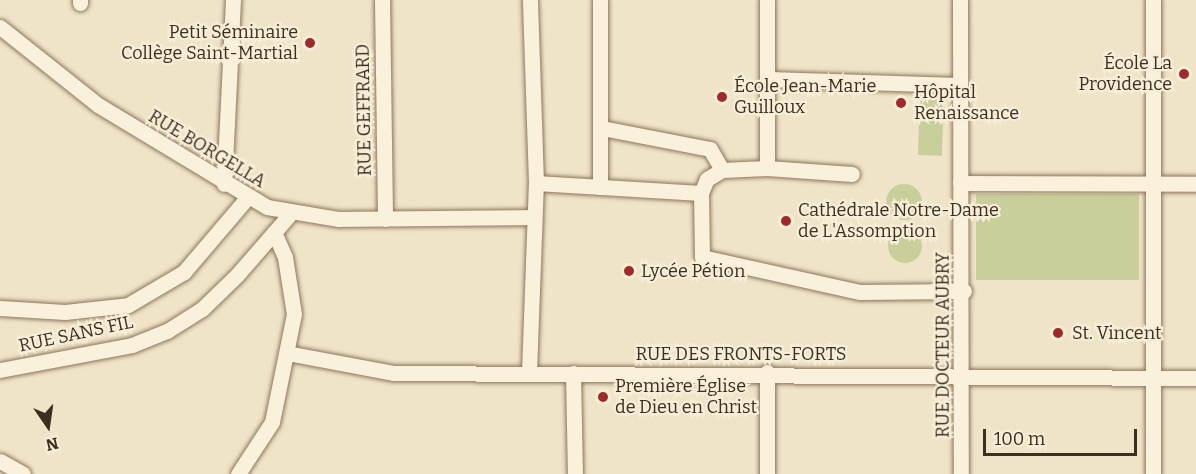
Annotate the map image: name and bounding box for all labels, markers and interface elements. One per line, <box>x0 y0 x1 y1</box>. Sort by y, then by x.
place label: Petit Séminaire Collège Saint-Martial <box>121 22 298 64</box>
marker: Petit Séminaire Collège Saint-Martial <box>303 36 317 50</box>
street label: RUE GEFFRARD <box>352 44 376 176</box>
place label: École La Providence <box>1079 53 1172 96</box>
marker: École La Providence <box>1177 67 1191 81</box>
place label: École Jean-Marie Guilloux <box>734 76 876 118</box>
place label: Hôpital Renaissance <box>914 82 1019 124</box>
marker: École Jean-Marie Guilloux <box>715 90 729 104</box>
marker: Hôpital Renaissance <box>892 94 910 112</box>
street label: RUE BORGELLA <box>145 106 269 192</box>
place label: Cathédrale Notre-Dame de L'Assomption <box>798 200 999 242</box>
marker: Cathédrale Notre-Dame de L'Assomption <box>779 214 793 228</box>
street label: RUE DOCTEUR AUBRY <box>932 252 954 438</box>
place label: Lycée Pétion <box>641 260 745 282</box>
marker: Lycée Pétion <box>622 264 636 278</box>
street label: RUE SANS FIL <box>17 311 135 357</box>
place label: St. Vincent <box>1072 322 1162 344</box>
marker: St. Vincent <box>1049 324 1067 342</box>
street label: RUE DES FRONTS-FORTS <box>635 343 847 365</box>
place label: Première Église de Dieu en Christ <box>615 376 757 418</box>
marker: Première Église de Dieu en Christ <box>596 390 610 404</box>
north arrow <box>18 396 78 456</box>
scale bar <box>986 417 1140 455</box>
text: 100 m <box>994 428 1045 450</box>
text: N <box>44 433 60 455</box>

